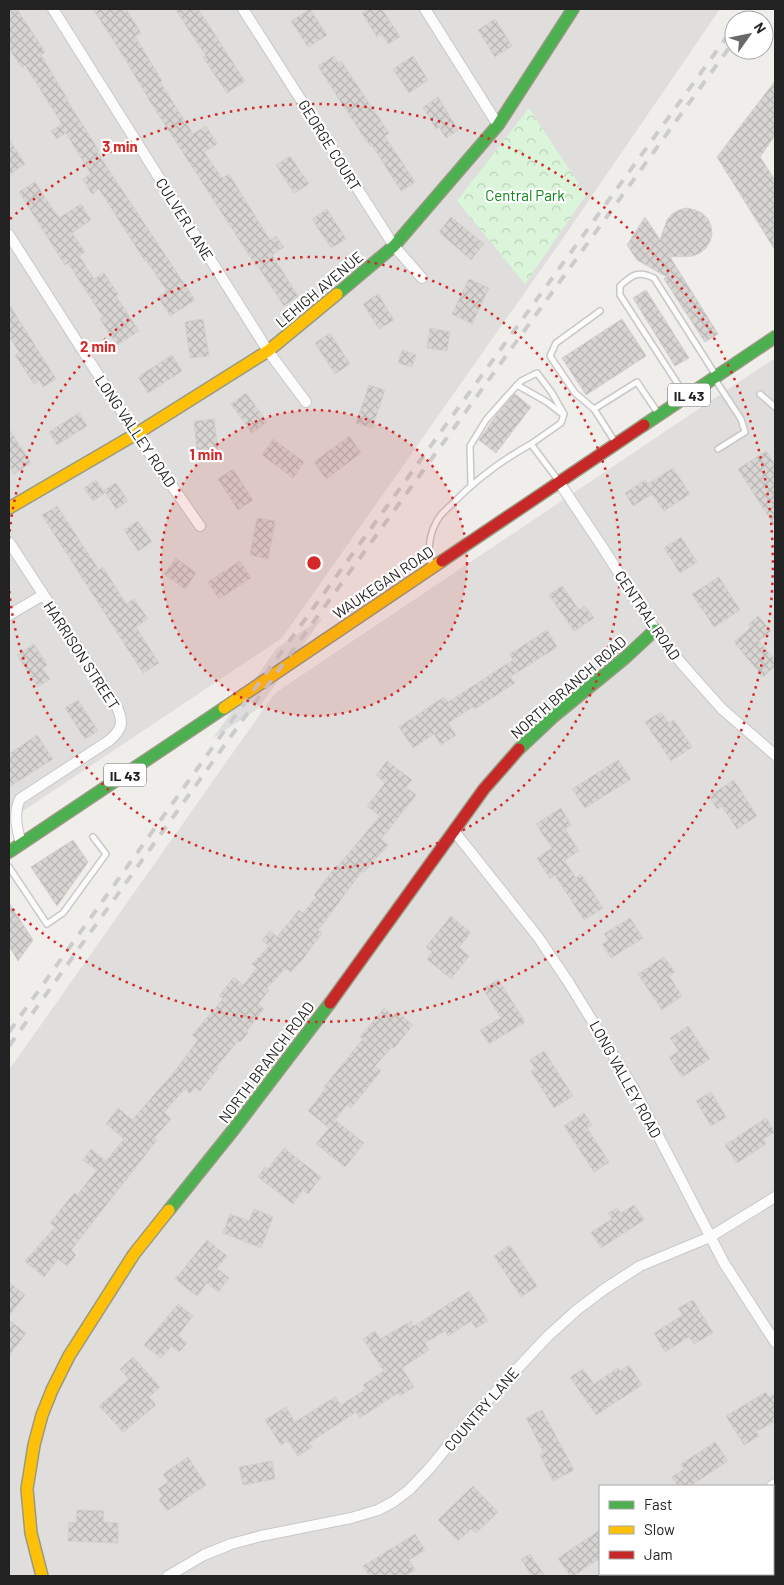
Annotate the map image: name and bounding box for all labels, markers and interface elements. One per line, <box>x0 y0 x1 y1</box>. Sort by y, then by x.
north arrow <box>724 10 774 60</box>
text: N <box>751 19 770 36</box>
street label: GEORGE COURT <box>295 96 365 194</box>
text: 3 min <box>102 137 138 155</box>
street label: CULVER LANE <box>152 174 218 264</box>
park label: Central Park <box>485 186 565 204</box>
street label: LEHIGH AVENUE <box>272 247 366 331</box>
text: 2 min <box>80 337 116 355</box>
street label: LONG VALLEY ROAD <box>92 372 180 490</box>
road number: IL 43 <box>668 384 710 406</box>
text: 1 min <box>190 445 222 463</box>
street label: WAUKEGAN ROAD <box>329 542 437 622</box>
centre of rings <box>305 554 323 572</box>
street label: CENTRAL ROAD <box>611 567 685 663</box>
street label: HARRISON STREET <box>40 598 124 712</box>
street label: NORTH BRANCH ROAD <box>507 632 629 742</box>
road number: IL 43 <box>104 764 146 786</box>
street label: NORTH BRANCH ROAD <box>215 998 317 1126</box>
street label: LONG VALLEY ROAD <box>586 1017 666 1141</box>
street label: COUNTRY LANE <box>440 1364 522 1454</box>
legend <box>599 1485 774 1575</box>
text: Fast <box>644 1495 672 1513</box>
text: Slow <box>644 1520 675 1538</box>
text: Jam <box>644 1545 673 1563</box>

